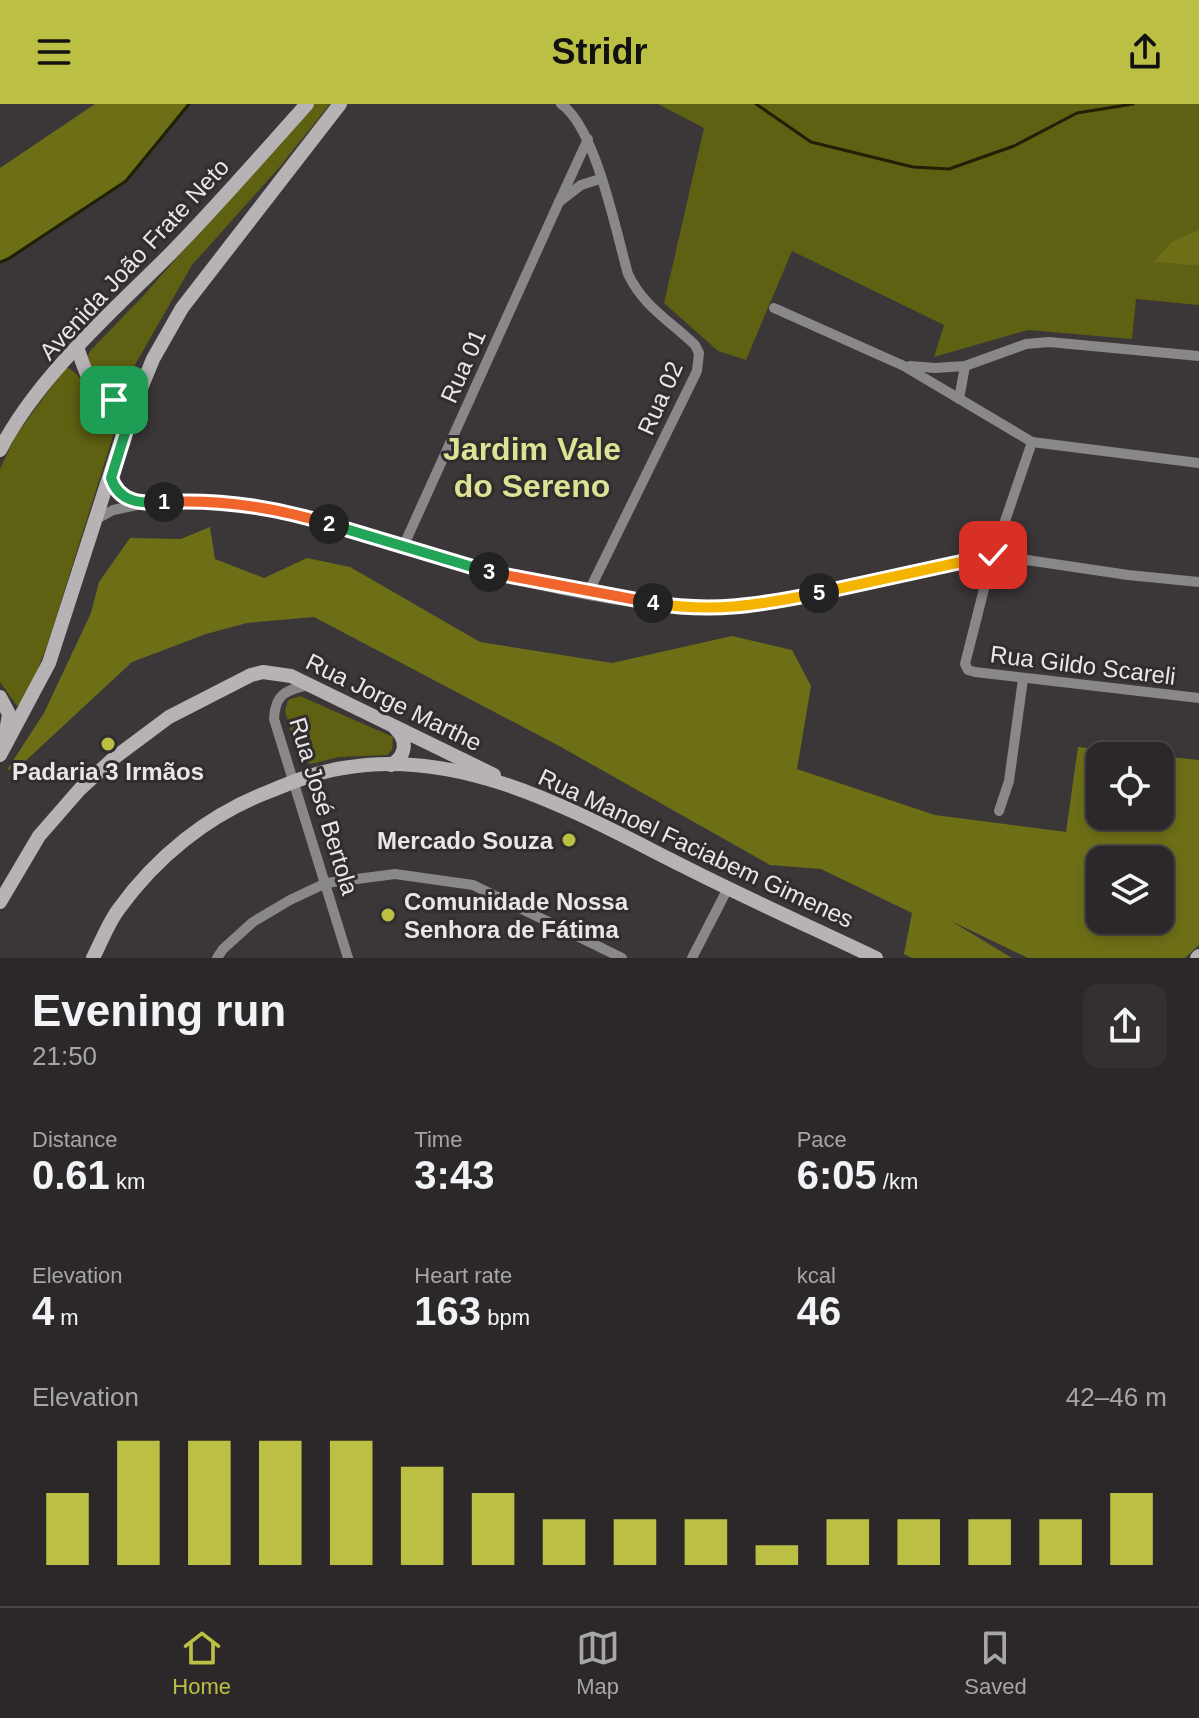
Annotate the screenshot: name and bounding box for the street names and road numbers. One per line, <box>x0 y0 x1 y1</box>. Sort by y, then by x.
street label: Avenida João Frate Neto <box>34 153 234 365</box>
street label: Rua 01 <box>435 325 491 407</box>
street label: Rua 02 <box>632 357 688 439</box>
street label: Rua Gildo Scareli <box>989 640 1177 690</box>
street label: Rua Jorge Marthe <box>302 648 486 756</box>
street label: Rua José Bertola <box>284 714 364 899</box>
street label: Rua Manoel Faciabem Gimenes <box>534 763 858 933</box>

